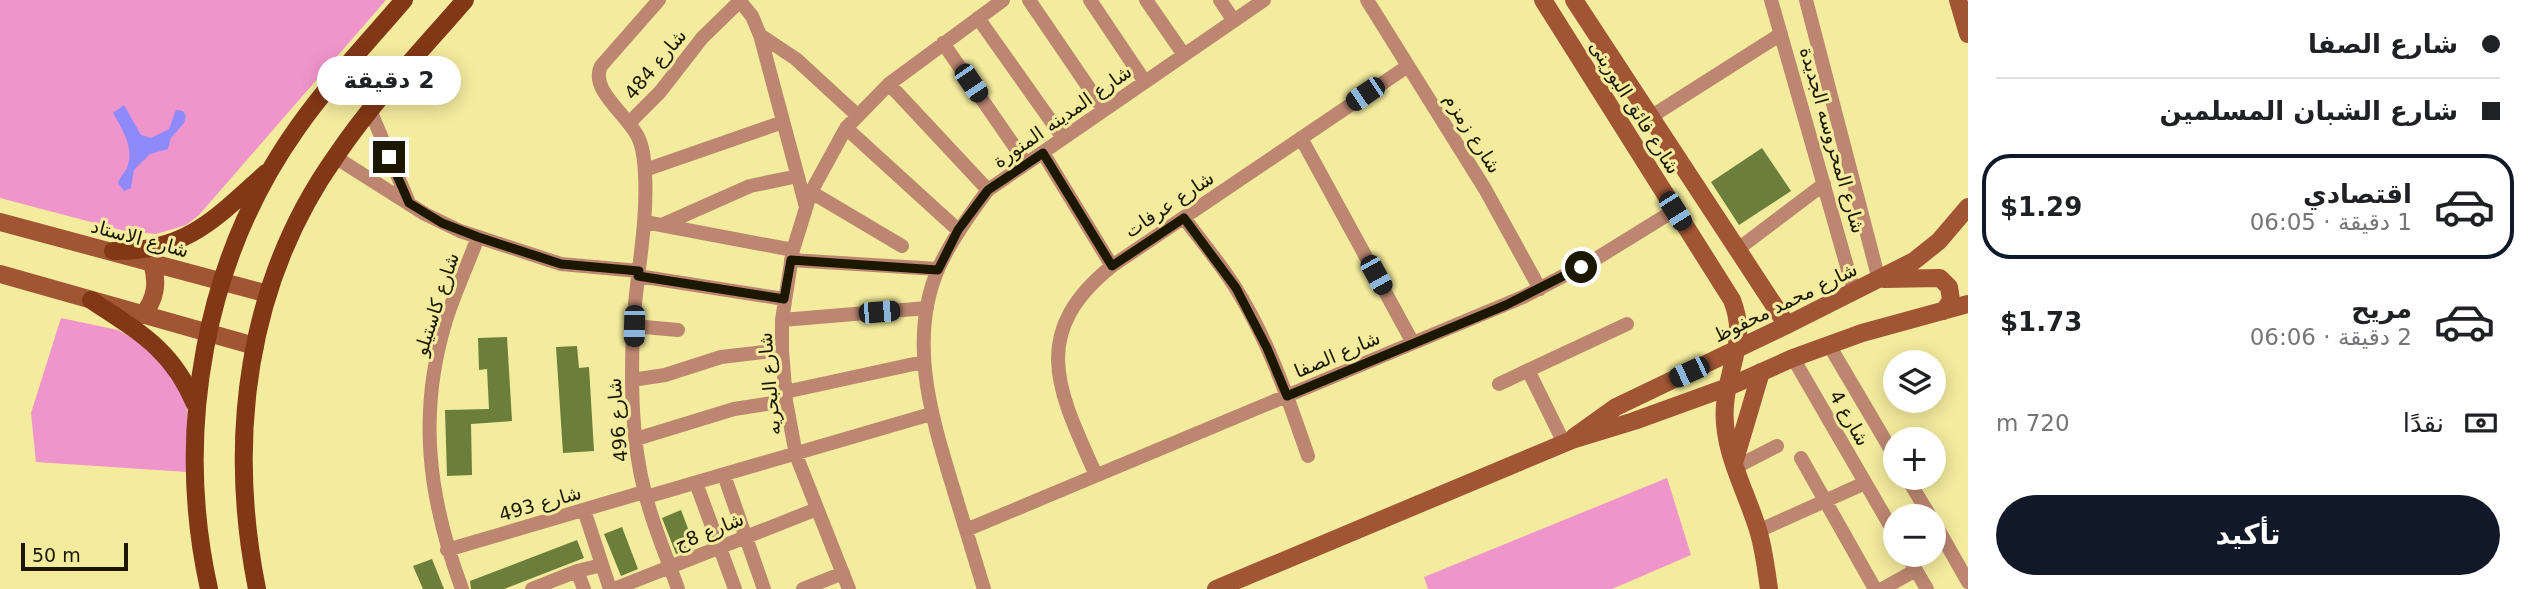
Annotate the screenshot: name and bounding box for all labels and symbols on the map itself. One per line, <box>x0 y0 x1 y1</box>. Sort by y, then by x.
street label: شارع 484 <box>619 25 691 104</box>
street label: شارع فائق البورينى <box>1584 36 1685 178</box>
street label: شارع المحروسه الجديدة <box>1795 44 1870 236</box>
callout: 2 دقيقة <box>317 55 461 104</box>
car <box>951 60 992 106</box>
street label: شارع المدينه المنورة <box>988 60 1136 173</box>
car <box>1342 74 1389 114</box>
street label: شارع زمزم <box>1439 89 1506 177</box>
route end <box>373 141 405 173</box>
street label: شارع عرفات <box>1120 166 1218 243</box>
car <box>1655 188 1696 234</box>
street label: شارع الاستاد <box>88 214 191 263</box>
street label: شارع كاستيلو <box>409 250 464 359</box>
route start <box>1565 251 1597 283</box>
car <box>1357 252 1396 298</box>
street label: شارع محمد محفوظ <box>1710 258 1861 347</box>
car <box>858 300 901 324</box>
car <box>624 305 645 347</box>
street label: شارع الصفا <box>1291 326 1384 383</box>
street label: شارع البحريه <box>754 332 785 436</box>
car <box>1666 354 1713 390</box>
street label: شارع 496 <box>602 377 633 463</box>
street label: شارع 4 <box>1825 386 1875 450</box>
street label: شارع 493 <box>496 481 584 526</box>
street label: شارع 8ج <box>671 507 747 556</box>
scale bar <box>21 540 128 572</box>

